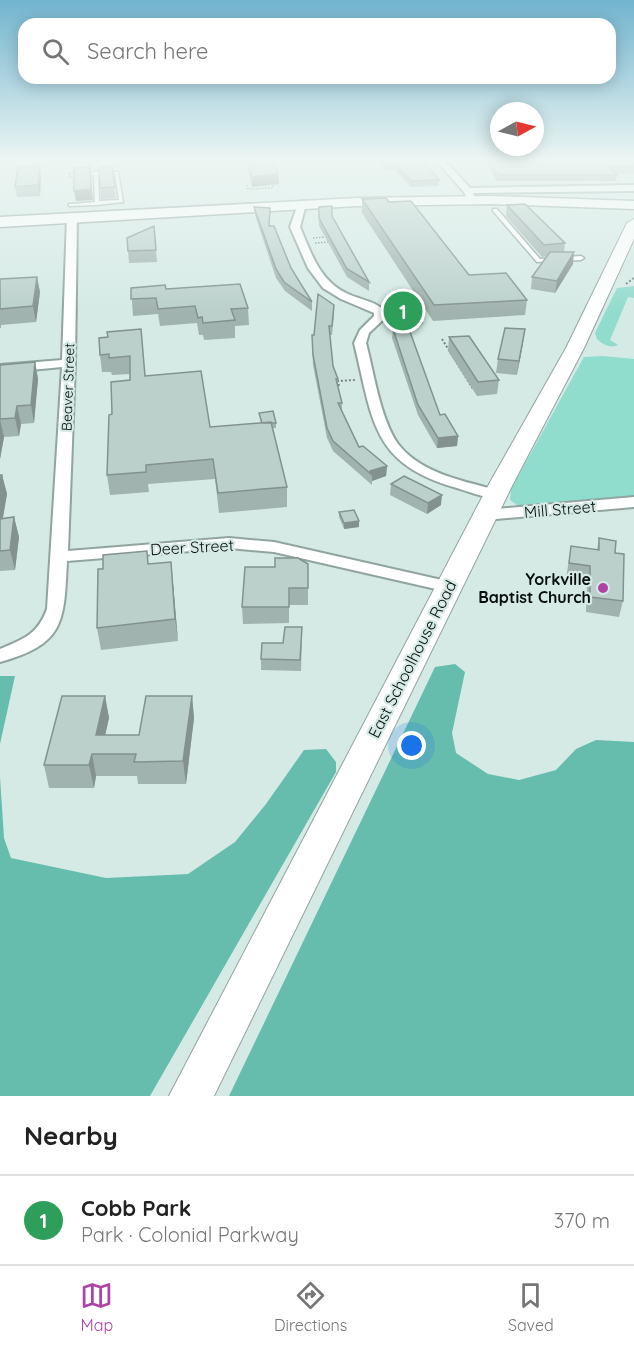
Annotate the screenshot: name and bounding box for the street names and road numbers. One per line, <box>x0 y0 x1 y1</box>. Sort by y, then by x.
street label: Beaver Street <box>57 342 79 431</box>
street label: Mill Street <box>523 496 597 522</box>
street label: Deer Street <box>150 535 234 559</box>
street label: East Schoolhouse Road <box>364 577 460 741</box>

